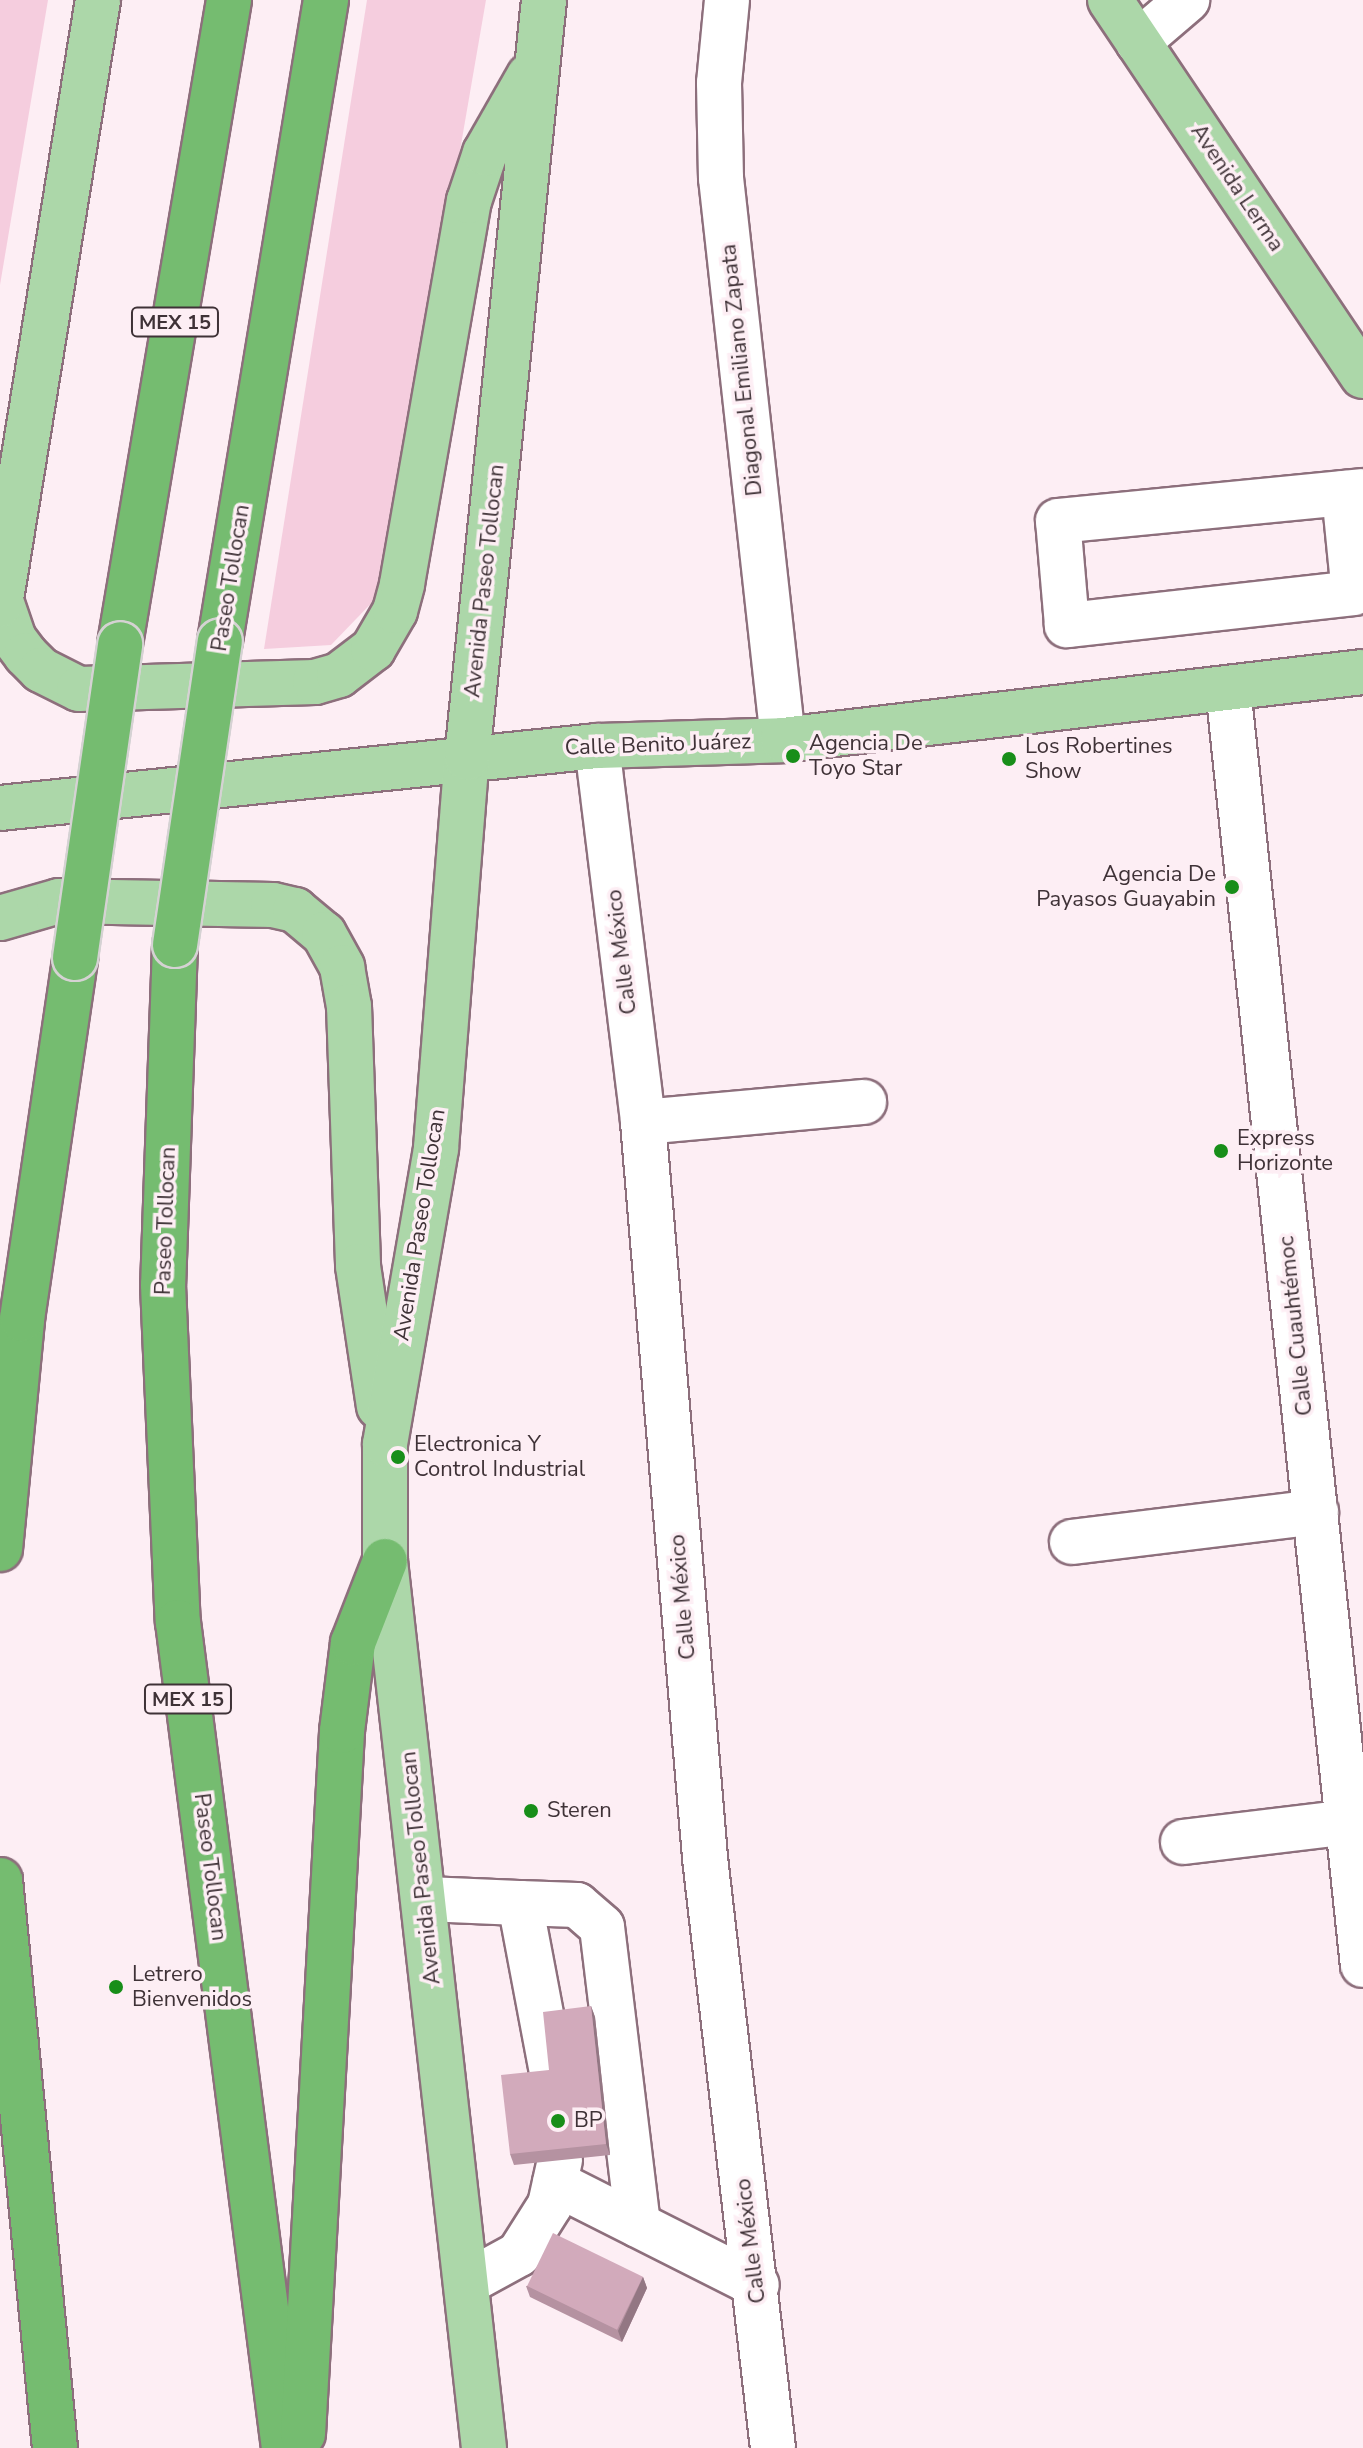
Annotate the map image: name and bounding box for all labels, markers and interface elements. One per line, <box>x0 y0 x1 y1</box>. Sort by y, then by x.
street label: Avenida Lerma <box>1185 119 1289 257</box>
street label: Diagonal Emiliano Zapata <box>716 243 768 497</box>
road number: MEX 15 <box>129 306 221 338</box>
street label: Avenida Paseo Tollocan <box>460 463 510 699</box>
street label: Paseo Tollocan <box>206 503 256 653</box>
street label: Calle Benito Juárez <box>564 729 752 761</box>
place label: Agencia De Toyo Star <box>809 730 923 782</box>
place label: Los Robertines Show <box>1025 733 1173 784</box>
marker: Agencia De Toyo Star <box>784 747 802 765</box>
marker: Los Robertines Show <box>1000 750 1018 768</box>
place label: Agencia De Payasos Guayabin <box>1036 861 1216 912</box>
marker: Agencia De Payasos Guayabin <box>1223 878 1241 896</box>
street label: Calle México <box>601 888 643 1016</box>
street label: Avenida Paseo Tollocan <box>389 1107 451 1343</box>
place label: Express Horizonte <box>1237 1125 1333 1176</box>
marker: Express Horizonte <box>1212 1142 1230 1160</box>
street label: Paseo Tollocan <box>150 1146 182 1296</box>
street label: Calle Cuauhtémoc <box>1273 1235 1319 1417</box>
place label: Electronica Y Control Industrial <box>414 1431 585 1482</box>
marker: Electronica Y Control Industrial <box>389 1448 407 1466</box>
street label: Calle México <box>664 1533 702 1661</box>
road number: MEX 15 <box>142 1683 234 1715</box>
street label: Avenida Paseo Tollocan <box>396 1750 446 1986</box>
street label: Paseo Tollocan <box>188 1792 232 1942</box>
place label: Steren <box>547 1798 612 1824</box>
marker: Steren <box>522 1802 540 1820</box>
place label: Letrero Bienvenidos <box>132 1961 252 2012</box>
marker: Letrero Bienvenidos <box>107 1978 125 1996</box>
place label: BP <box>574 2108 603 2134</box>
marker: BP <box>549 2112 567 2130</box>
street label: Calle México <box>730 2177 772 2305</box>

